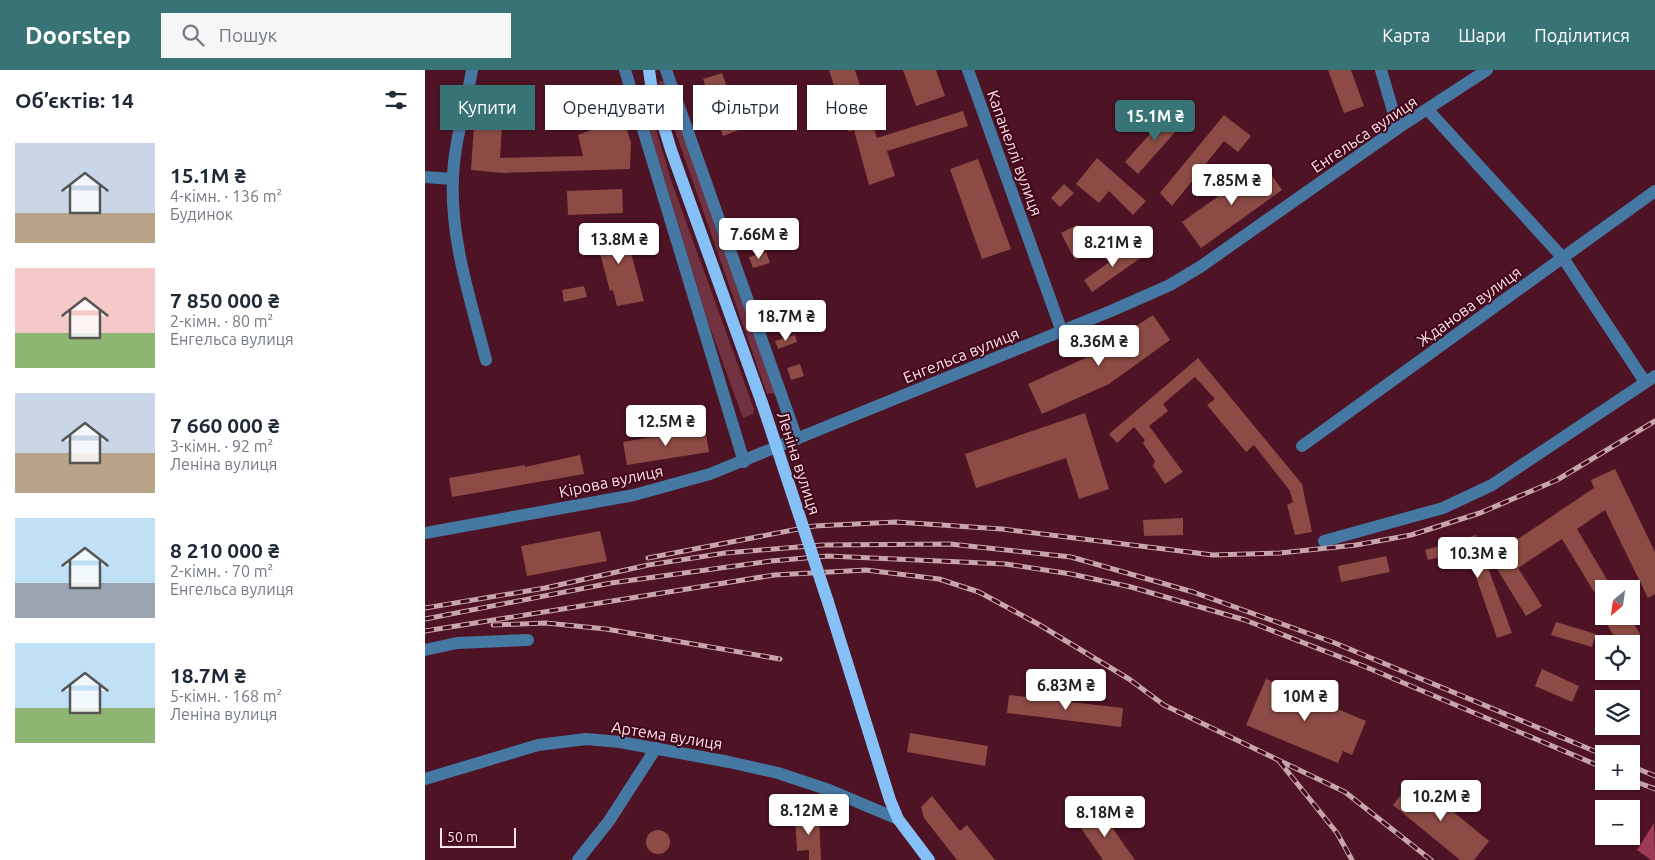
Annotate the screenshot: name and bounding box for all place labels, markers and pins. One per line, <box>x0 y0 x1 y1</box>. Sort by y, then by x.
pin: 15.1M ₴ <box>1109 100 1201 142</box>
pin: 7.85M ₴ <box>1186 164 1278 206</box>
pin: 7.66M ₴ <box>713 218 805 260</box>
pin: 13.8M ₴ <box>573 222 665 265</box>
pin: 8.21M ₴ <box>1067 226 1159 268</box>
pin: 18.7M ₴ <box>740 300 832 342</box>
pin: 8.36M ₴ <box>1053 324 1145 367</box>
pin: 12.5M ₴ <box>620 404 712 447</box>
pin: 10.3M ₴ <box>1432 536 1524 579</box>
pin: 6.83M ₴ <box>1020 668 1112 711</box>
pin: 10M ₴ <box>1270 680 1340 722</box>
pin: 10.2M ₴ <box>1395 780 1487 822</box>
pin: 8.12M ₴ <box>763 794 855 836</box>
pin: 8.18M ₴ <box>1059 796 1151 838</box>

